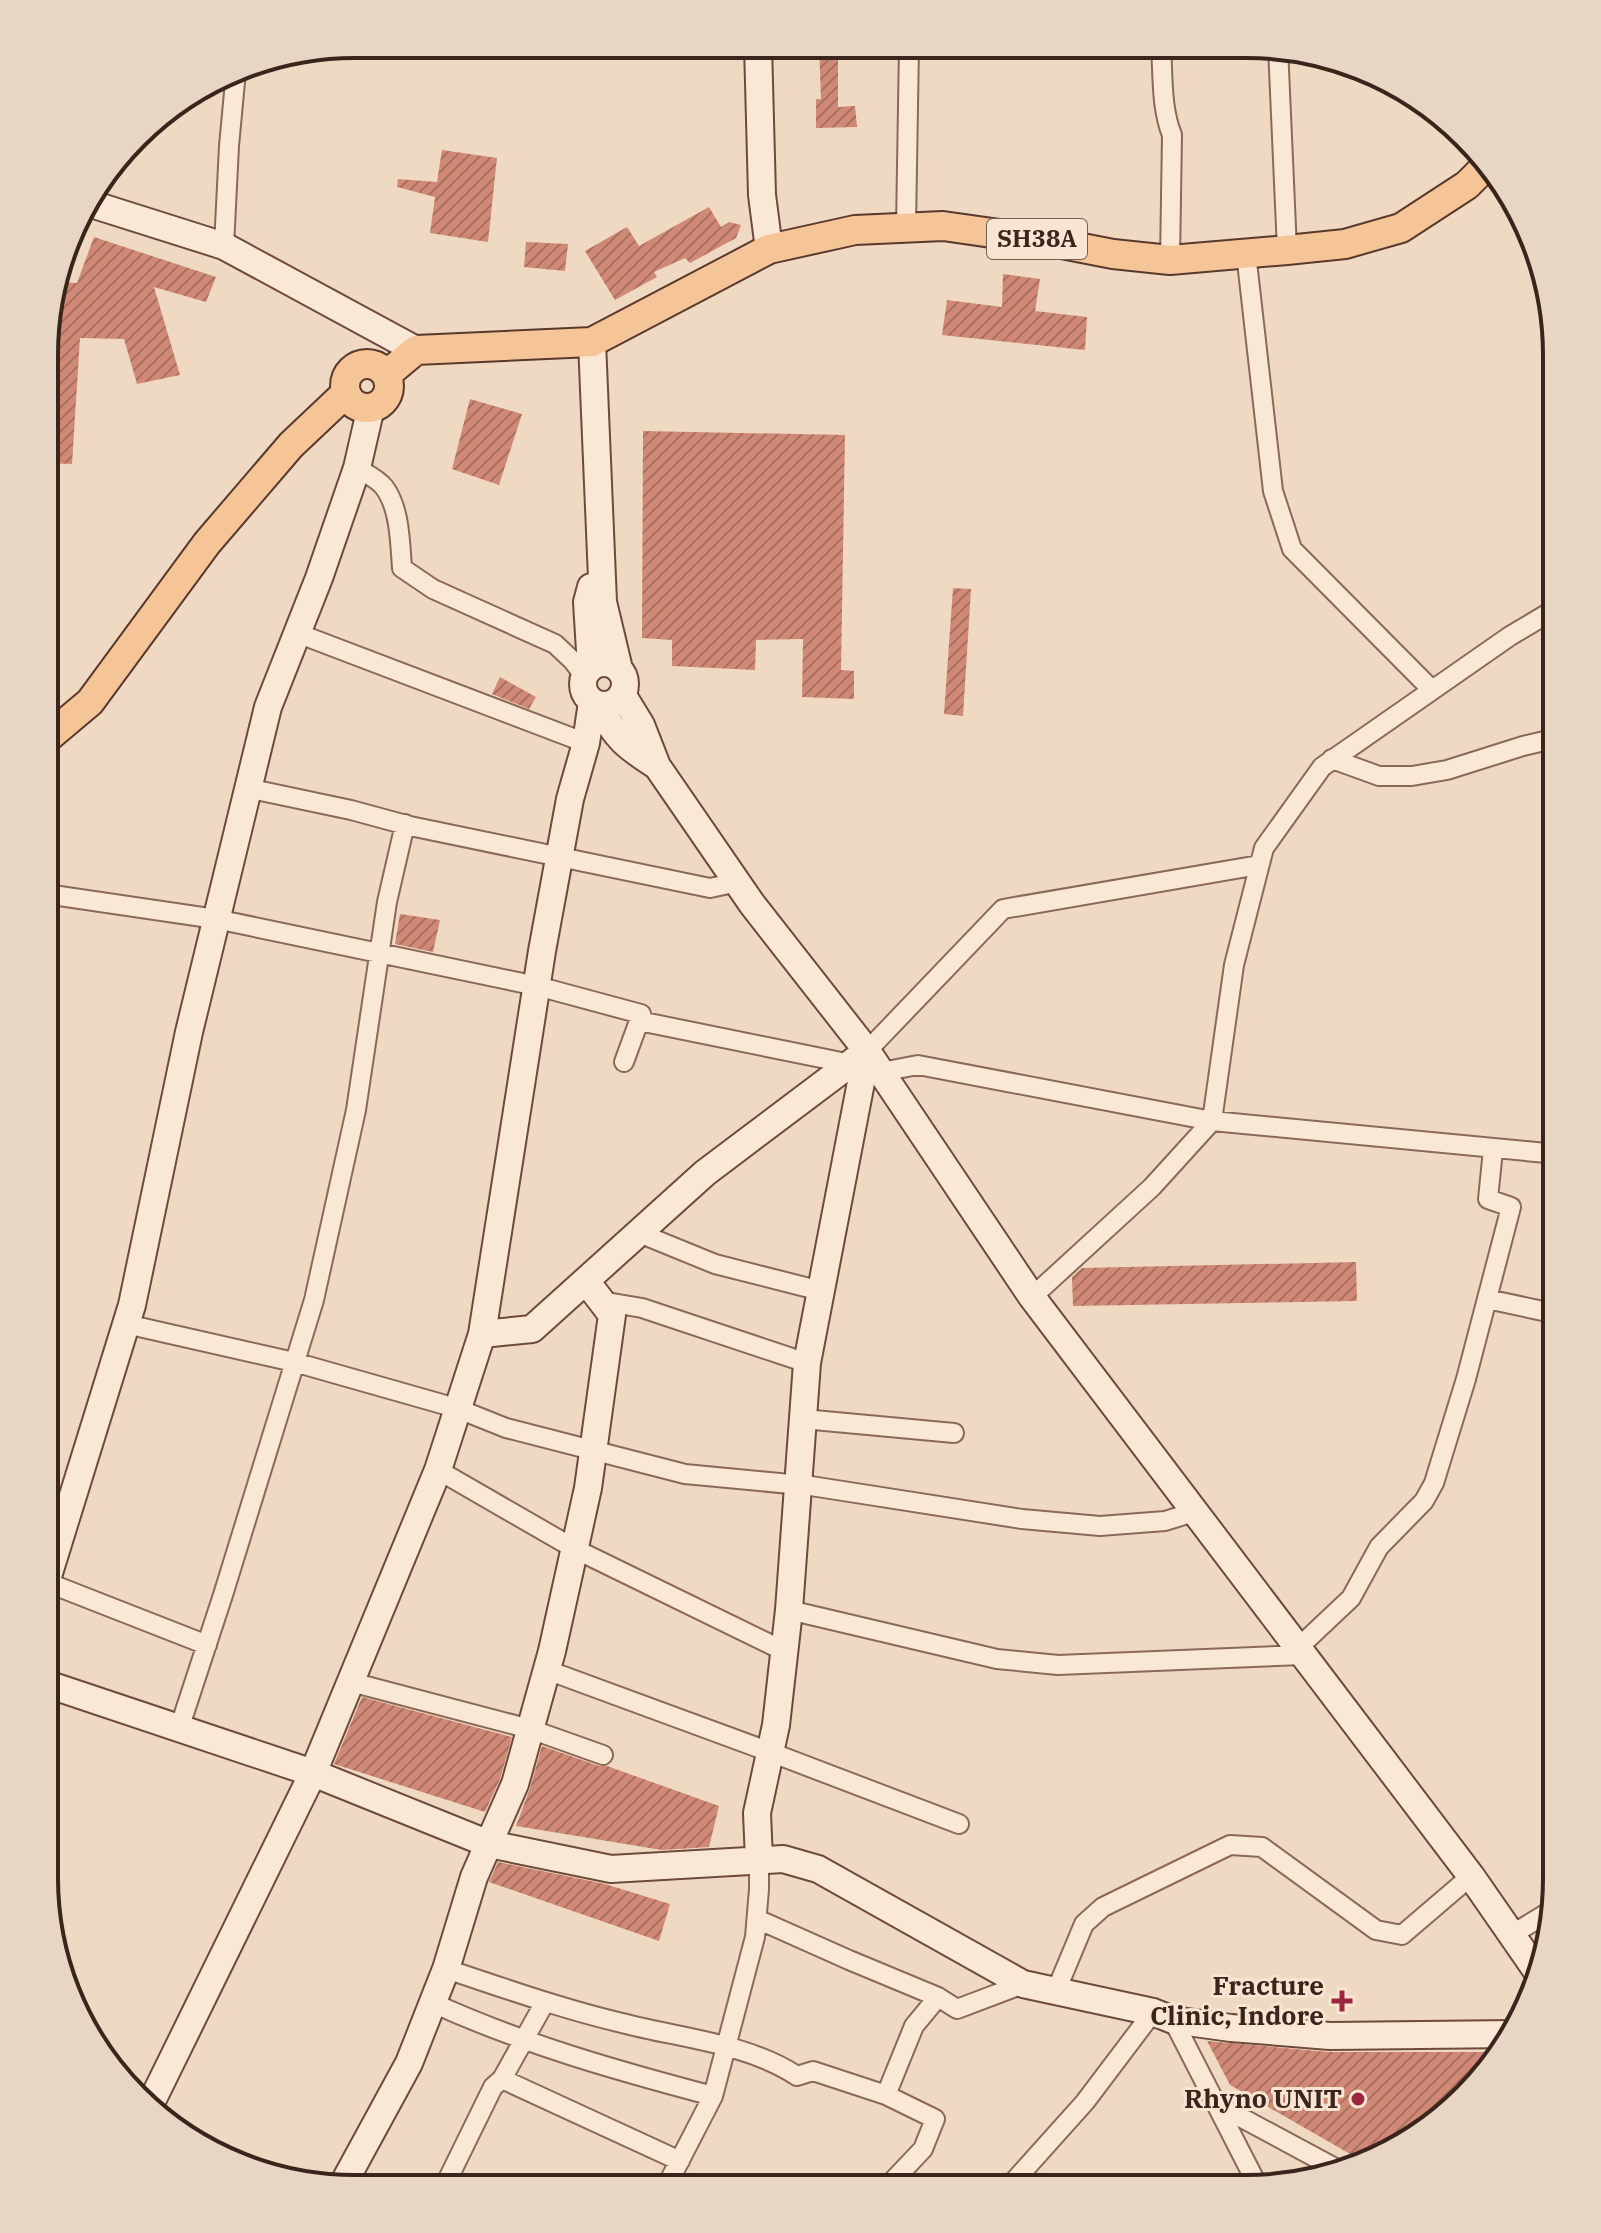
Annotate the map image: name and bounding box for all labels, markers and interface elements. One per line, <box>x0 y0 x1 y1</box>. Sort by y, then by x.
road number: SH38A <box>987 219 1087 259</box>
place label: Fracture Clinic, Indore <box>1150 1968 1324 2032</box>
marker: Fracture Clinic, Indore <box>1331 1990 1353 2012</box>
place label: Rhyno UNIT <box>1184 2081 1342 2115</box>
marker: Rhyno UNIT <box>1349 2090 1367 2108</box>

